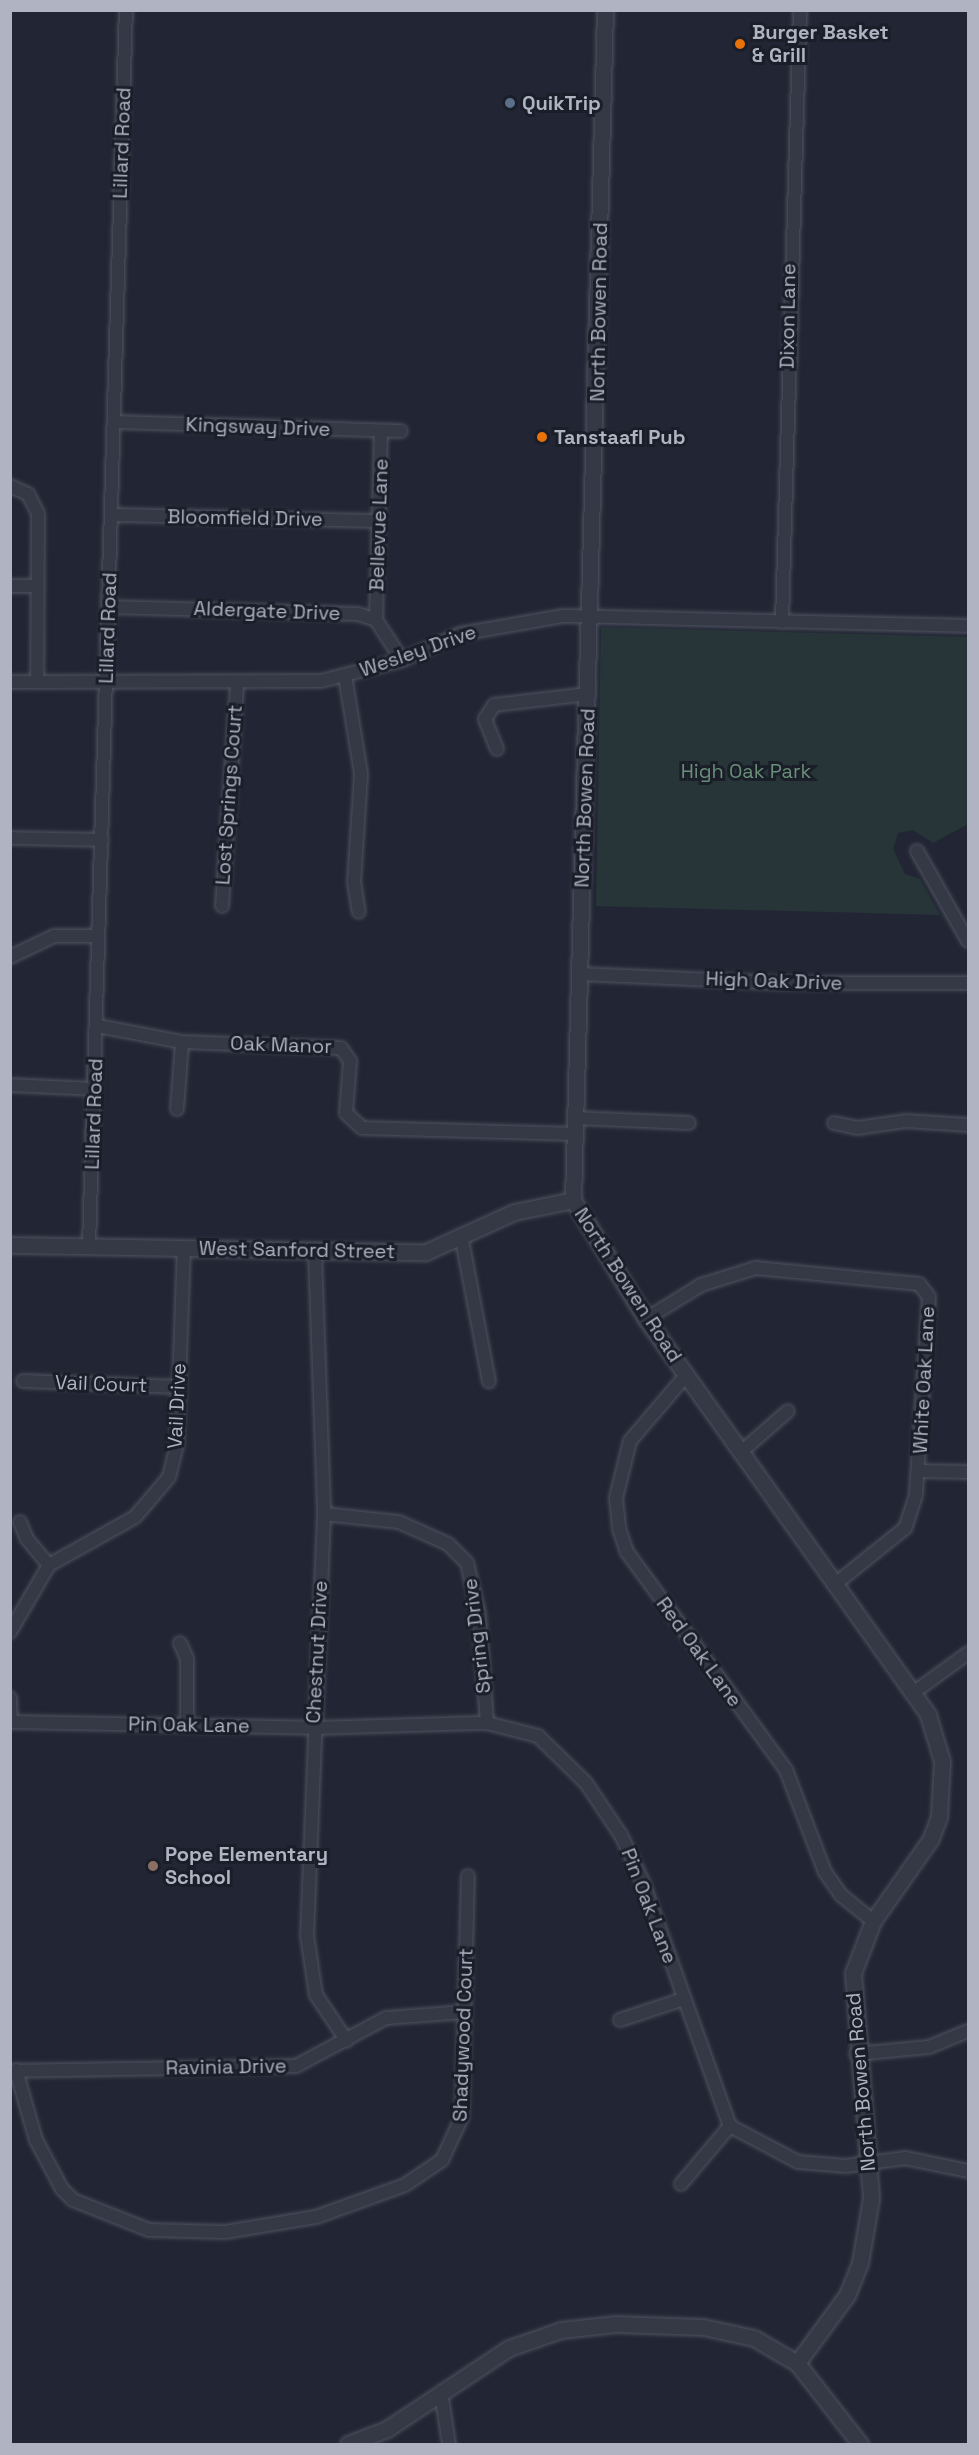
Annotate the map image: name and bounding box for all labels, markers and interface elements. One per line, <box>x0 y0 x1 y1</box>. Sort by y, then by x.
place label: Burger Basket & Grill <box>752 20 889 67</box>
marker: Burger Basket & Grill <box>733 37 747 51</box>
street label: Lillard Road <box>108 87 136 199</box>
place label: QuikTrip <box>522 91 601 115</box>
marker: QuikTrip <box>503 96 517 110</box>
street label: North Bowen Road <box>585 222 613 402</box>
street label: Dixon Lane <box>775 263 801 369</box>
street label: Kingsway Drive <box>185 412 331 442</box>
place label: Tanstaafl Pub <box>554 425 685 449</box>
marker: Tanstaafl Pub <box>535 430 549 444</box>
street label: Bellevue Lane <box>365 458 393 592</box>
street label: Bloomfield Drive <box>167 505 323 531</box>
street label: Lillard Road <box>94 572 122 684</box>
street label: Aldergate Drive <box>193 596 341 626</box>
street label: Wesley Drive <box>357 620 479 682</box>
street label: Lost Springs Court <box>211 704 247 886</box>
street label: North Bowen Road <box>570 708 600 888</box>
park label: High Oak Park <box>681 759 811 783</box>
street label: High Oak Drive <box>705 967 843 995</box>
street label: Oak Manor <box>230 1031 332 1059</box>
street label: Lillard Road <box>80 1058 108 1170</box>
street label: North Bowen Road <box>569 1203 687 1367</box>
street label: West Sanford Street <box>199 1236 395 1264</box>
street label: White Oak Lane <box>908 1306 940 1454</box>
street label: Vail Drive <box>163 1362 191 1450</box>
street label: Vail Court <box>54 1370 148 1398</box>
street label: Spring Drive <box>458 1577 496 1695</box>
street label: Chestnut Drive <box>301 1580 333 1724</box>
street label: Red Oak Lane <box>651 1592 747 1712</box>
street label: Pin Oak Lane <box>128 1712 250 1738</box>
place label: Pope Elementary School <box>165 1842 328 1889</box>
street label: Pin Oak Lane <box>616 1845 682 1967</box>
marker: Pope Elementary School <box>146 1859 160 1873</box>
street label: Shadywood Court <box>448 1948 478 2122</box>
street label: North Bowen Road <box>841 1992 881 2172</box>
street label: Ravinia Drive <box>165 2054 287 2080</box>

